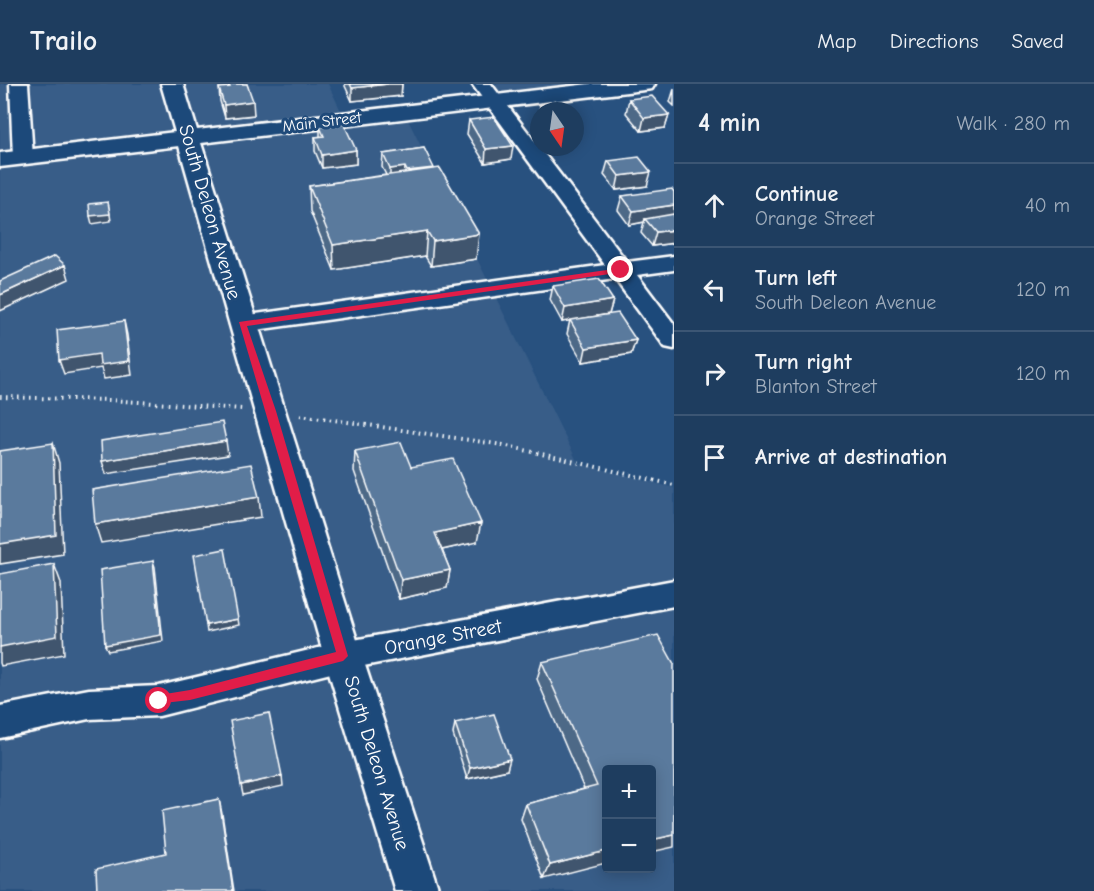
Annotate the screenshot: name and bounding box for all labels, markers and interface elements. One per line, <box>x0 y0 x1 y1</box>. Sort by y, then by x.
text: Trailo <box>30 25 97 57</box>
text: Map <box>817 29 857 53</box>
text: Directions <box>890 29 979 53</box>
text: Saved <box>1012 29 1064 53</box>
north arrow <box>530 102 584 156</box>
street label: Main Street <box>281 108 363 136</box>
text: 4 min <box>698 108 761 138</box>
text: Walk · 280 m <box>957 112 1070 135</box>
street label: South Deleon Avenue <box>174 122 246 302</box>
text: Continue <box>755 181 838 207</box>
icon: ahead <box>698 189 731 222</box>
text: 40 m <box>1025 194 1070 217</box>
text: Orange Street <box>755 207 874 230</box>
route end <box>607 256 633 282</box>
text: Turn left <box>755 265 837 291</box>
icon: left <box>698 273 731 306</box>
text: 120 m <box>1016 278 1070 301</box>
text: South Deleon Avenue <box>755 291 936 314</box>
text: Turn right <box>755 349 852 375</box>
icon: right <box>698 357 731 390</box>
text: 120 m <box>1016 362 1070 385</box>
text: Blanton Street <box>755 375 877 398</box>
icon: arrive <box>698 441 731 474</box>
text: Arrive at destination <box>755 444 947 470</box>
street label: Orange Street <box>382 614 505 660</box>
street label: South Deleon Avenue <box>340 673 414 853</box>
route start <box>145 687 171 713</box>
map controls <box>602 765 656 873</box>
button: + <box>602 765 656 819</box>
button: − <box>602 819 656 873</box>

